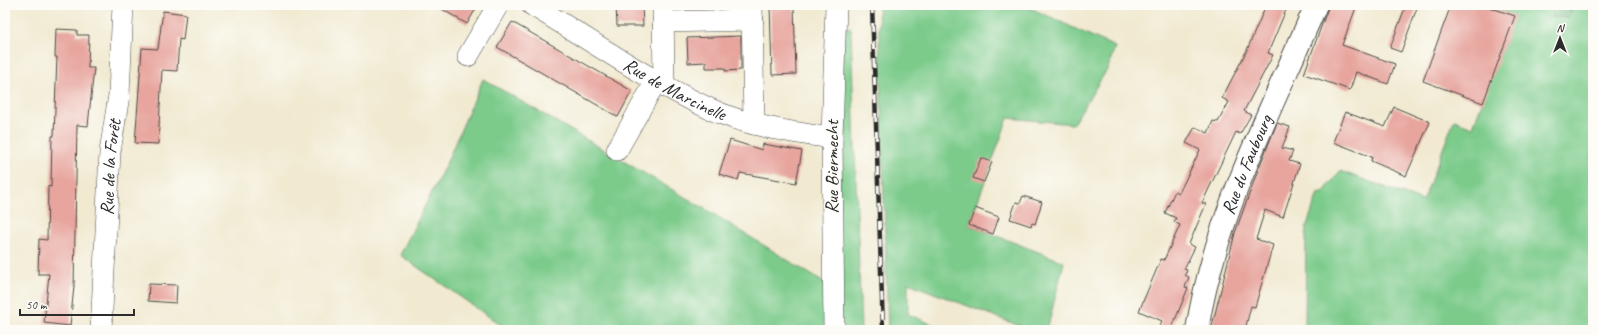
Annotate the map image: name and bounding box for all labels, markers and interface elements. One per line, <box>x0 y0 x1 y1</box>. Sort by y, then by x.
north arrow <box>1540 18 1580 58</box>
text: N <box>1557 21 1566 35</box>
street label: Rue de Marcinelle <box>619 53 731 127</box>
street label: Rue du Faubourg <box>1216 110 1278 218</box>
street label: Rue de la Forêt <box>95 116 127 216</box>
street label: Rue Biermecht <box>820 118 844 214</box>
scale bar <box>20 291 134 317</box>
text: 50 m <box>26 297 48 313</box>

